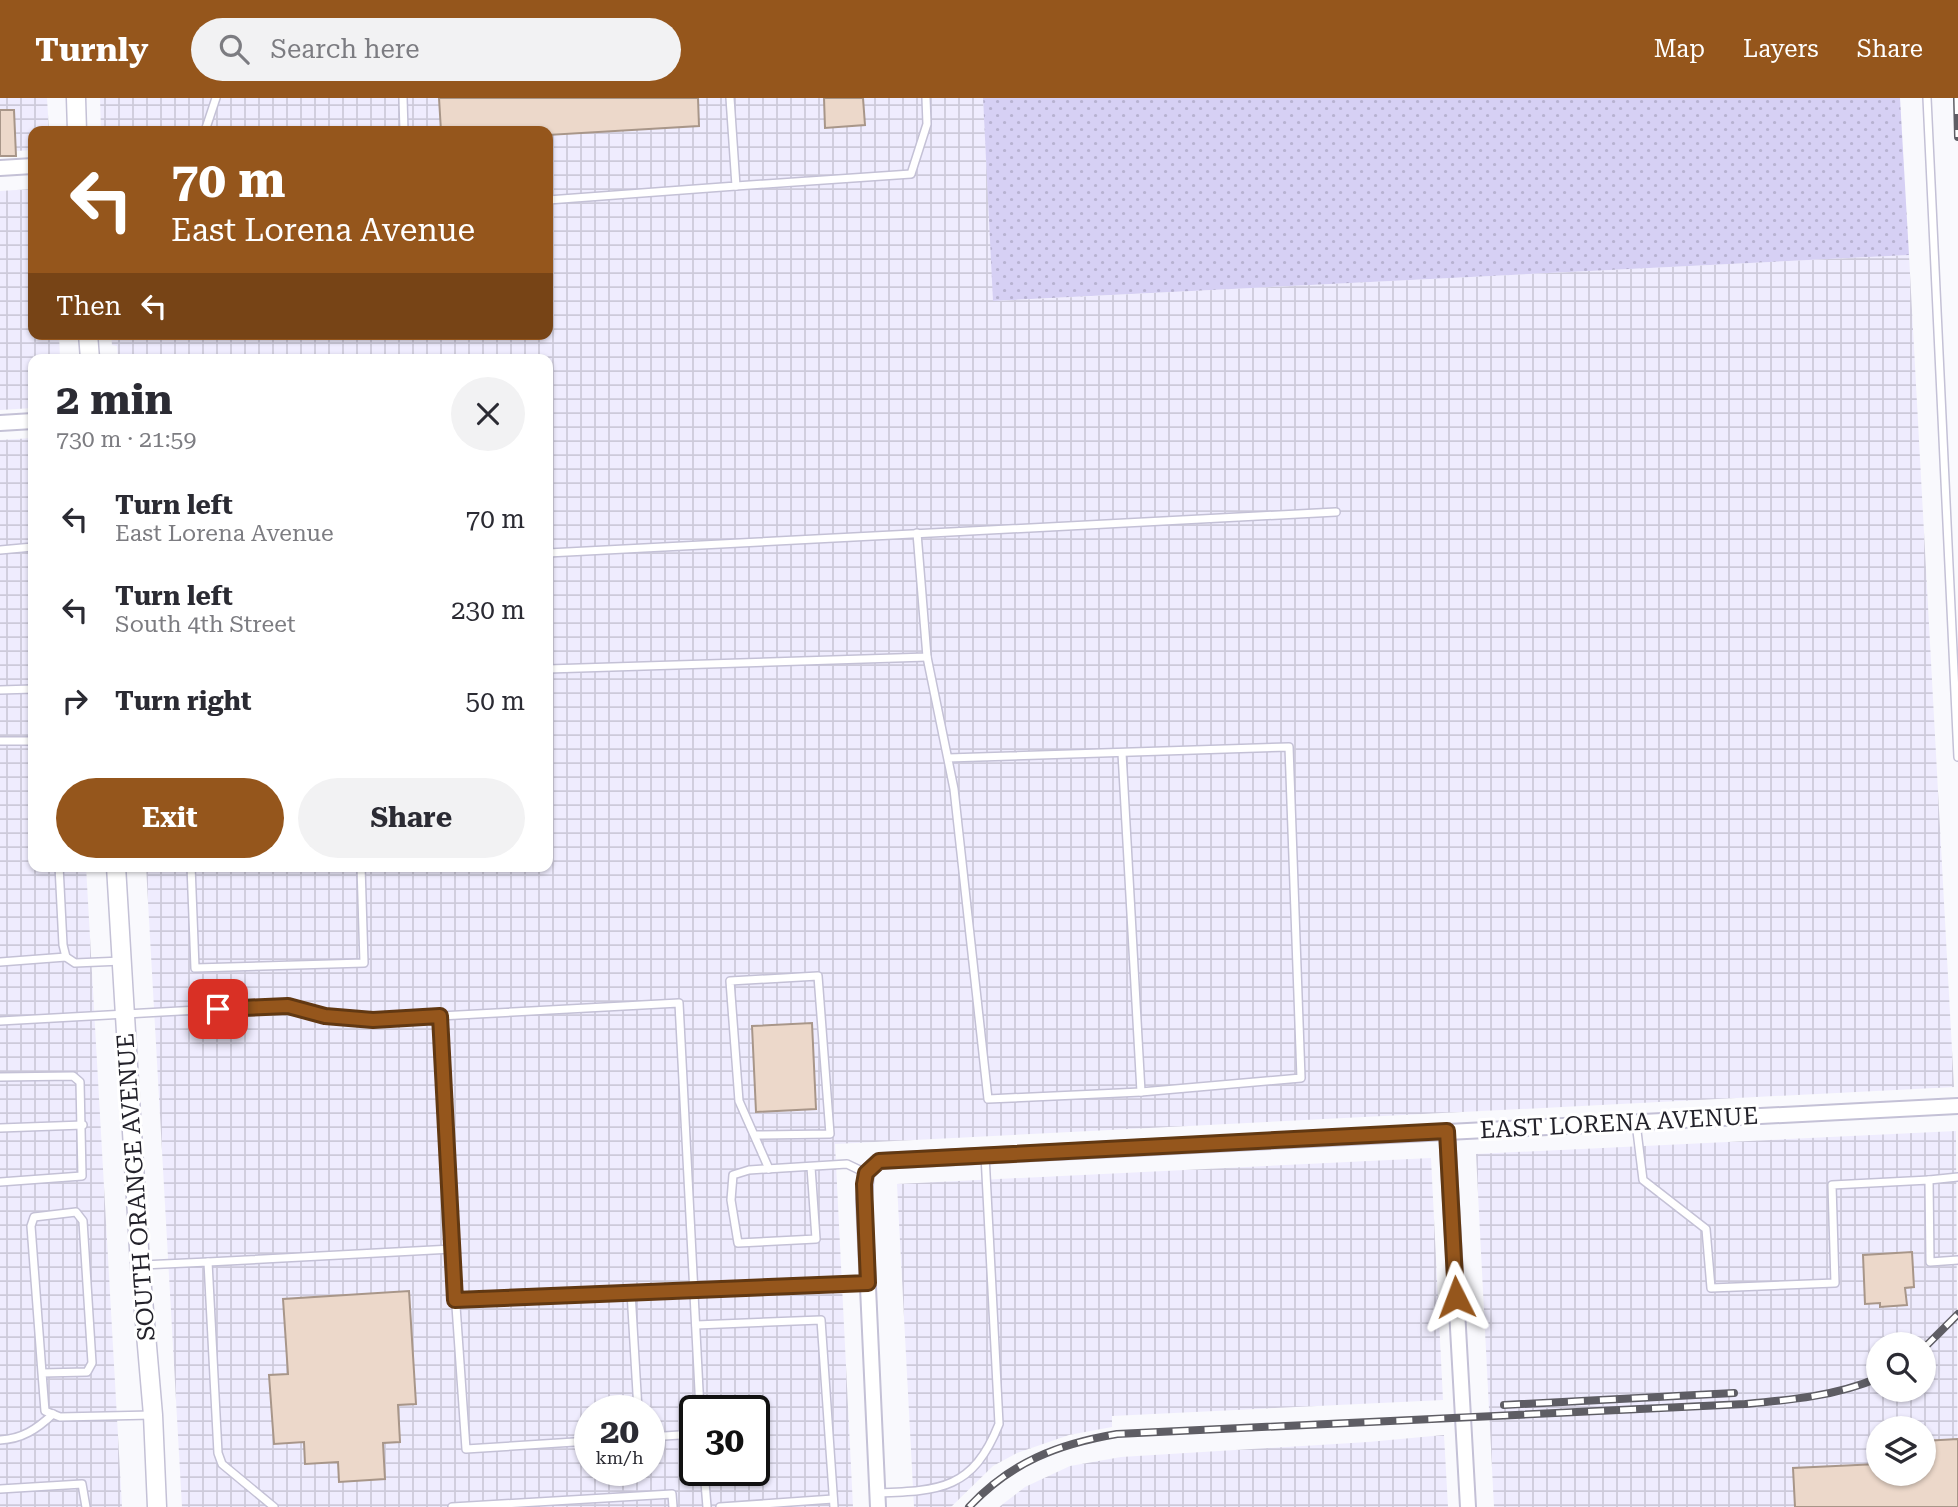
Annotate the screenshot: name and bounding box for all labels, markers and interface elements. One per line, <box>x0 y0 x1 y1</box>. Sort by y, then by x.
search box <box>191 18 681 81</box>
text: Turnly <box>35 30 149 69</box>
icon: search <box>215 30 253 68</box>
text: Search here <box>271 34 419 64</box>
text: Map <box>1654 35 1705 63</box>
text: Layers <box>1743 35 1819 63</box>
text: Share <box>1857 35 1923 63</box>
text: 70 m <box>171 152 286 209</box>
icon: left <box>56 154 147 245</box>
text: East Lorena Avenue <box>171 211 475 249</box>
icon: left <box>135 287 173 325</box>
text: Then <box>56 291 121 321</box>
text: 2 min <box>56 375 173 424</box>
button: close <box>451 377 525 451</box>
text: 730 m · 21:59 <box>56 426 196 453</box>
text: Turn left <box>115 490 233 520</box>
icon: left <box>56 500 94 538</box>
text: 70 m <box>466 504 525 534</box>
text: East Lorena Avenue <box>115 520 334 547</box>
text: Turn left <box>115 581 233 611</box>
icon: left <box>56 591 94 629</box>
text: 230 m <box>451 595 525 625</box>
text: South 4th Street <box>115 611 296 638</box>
icon: right <box>56 682 94 720</box>
text: Turn right <box>115 686 251 716</box>
text: 50 m <box>466 686 525 716</box>
button: Exit <box>56 778 284 858</box>
button: Share <box>298 778 525 858</box>
pin <box>188 979 248 1039</box>
icon: arrive <box>199 990 237 1028</box>
street label: SOUTH ORANGE AVENUE <box>111 1032 161 1342</box>
street label: EAST LORENA AVENUE <box>1479 1102 1759 1144</box>
position arrow <box>1419 1260 1493 1334</box>
map controls <box>1866 1332 1936 1486</box>
button: search <box>1866 1332 1936 1402</box>
speed limit sign: 30 <box>679 1395 770 1486</box>
text: 20 <box>600 1411 639 1452</box>
button: layers <box>1866 1416 1936 1486</box>
text: km/h <box>595 1447 644 1468</box>

